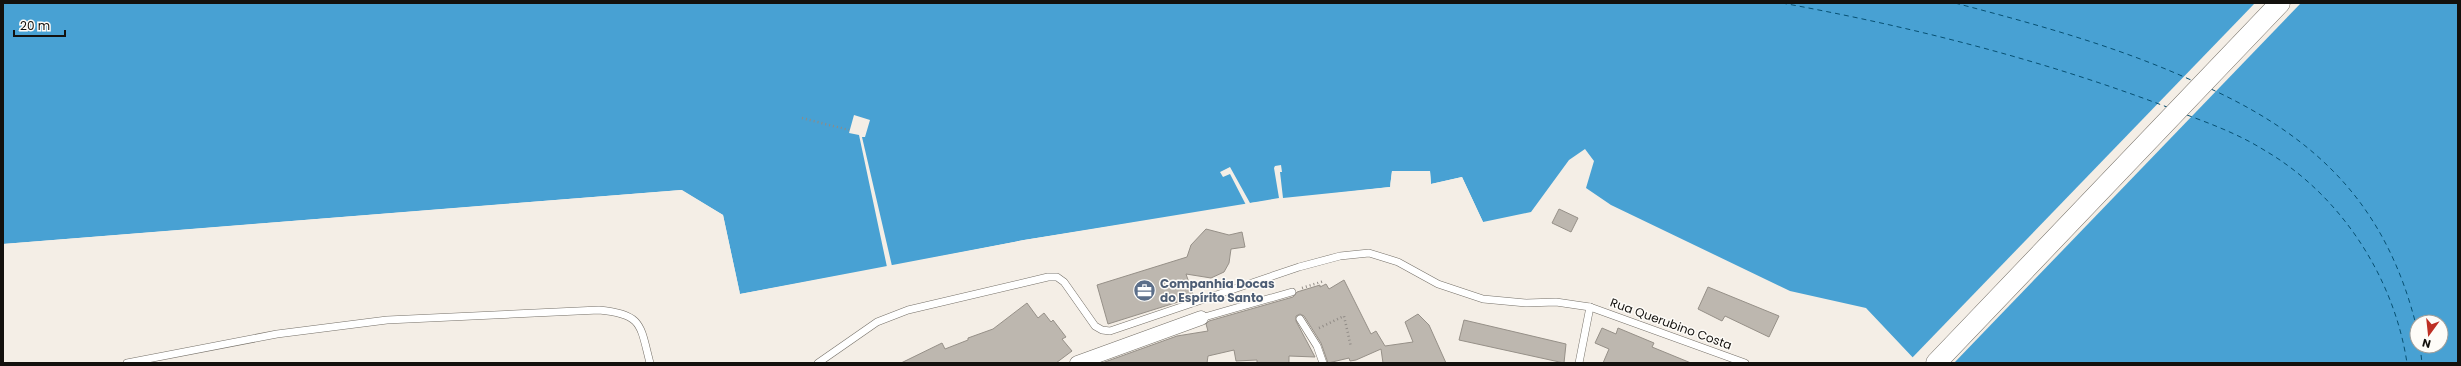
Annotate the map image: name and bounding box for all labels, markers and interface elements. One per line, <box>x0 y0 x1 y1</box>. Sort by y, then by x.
scale bar <box>14 12 65 38</box>
text: 20 m <box>20 17 50 34</box>
place label: Companhia Docas do Espírito Santo <box>1160 275 1275 306</box>
office icon: Companhia Docas do Espírito Santo <box>1132 278 1158 304</box>
street label: Rua Querubino Costa <box>1608 294 1734 353</box>
north arrow <box>2409 314 2449 354</box>
text: N <box>2420 335 2432 352</box>

